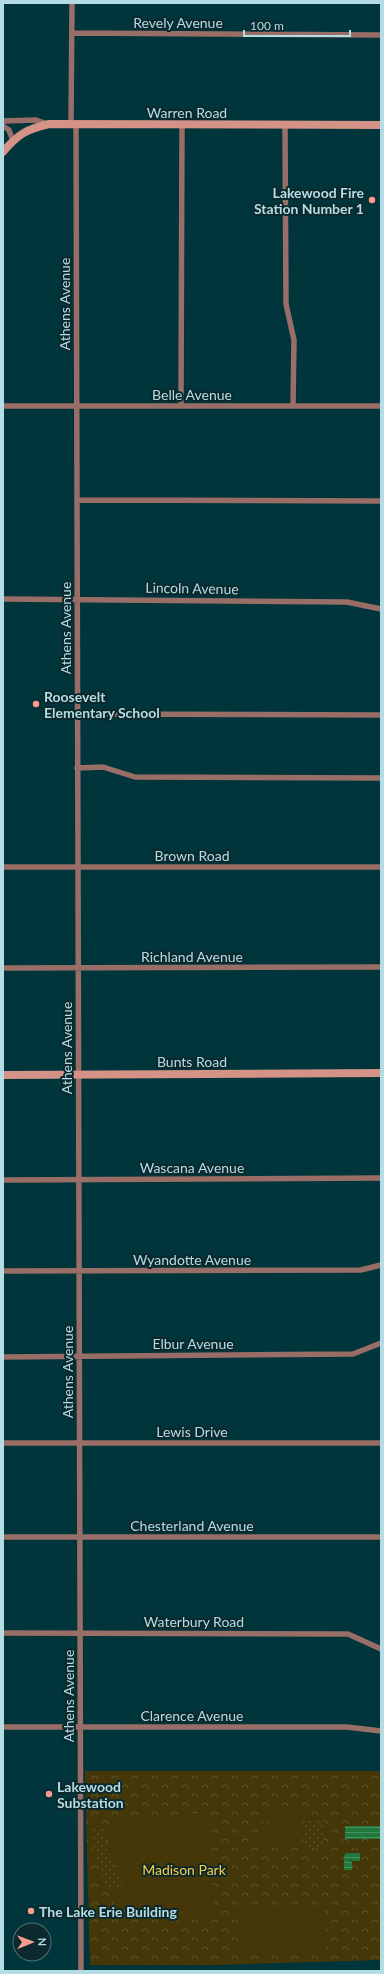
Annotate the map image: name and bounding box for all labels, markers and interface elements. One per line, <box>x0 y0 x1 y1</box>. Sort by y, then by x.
scale bar <box>244 12 350 38</box>
street label: Revely Avenue <box>133 14 223 31</box>
text: 100 m <box>250 18 284 33</box>
street label: Warren Road <box>147 104 227 121</box>
place label: Lakewood Fire Station Number 1 <box>254 184 365 217</box>
marker: Lakewood Fire Station Number 1 <box>367 195 377 205</box>
street label: Athens Avenue <box>56 258 73 350</box>
street label: Belle Avenue <box>152 386 232 403</box>
street label: Lincoln Avenue <box>145 579 239 597</box>
street label: Athens Avenue <box>57 582 74 674</box>
place label: Roosevelt Elementary School <box>44 688 160 721</box>
marker: Roosevelt Elementary School <box>31 699 41 709</box>
street label: Brown Road <box>155 847 229 864</box>
street label: Richland Avenue <box>141 948 243 965</box>
street label: Athens Avenue <box>58 1002 75 1094</box>
street label: Bunts Road <box>157 1053 227 1070</box>
street label: Wascana Avenue <box>140 1159 244 1176</box>
street label: Wyandotte Avenue <box>133 1251 251 1268</box>
street label: Athens Avenue <box>59 1326 76 1418</box>
street label: Elbur Avenue <box>152 1335 234 1352</box>
street label: Lewis Drive <box>156 1423 228 1440</box>
street label: Chesterland Avenue <box>130 1517 254 1534</box>
street label: Waterbury Road <box>144 1613 244 1630</box>
street label: Athens Avenue <box>60 1650 77 1742</box>
street label: Clarence Avenue <box>140 1707 244 1724</box>
place label: Lakewood Substation <box>57 1778 124 1811</box>
marker: Lakewood Substation <box>44 1789 54 1799</box>
park label: Madison Park <box>142 1861 227 1878</box>
place label: The Lake Erie Building <box>39 1903 177 1920</box>
marker: The Lake Erie Building <box>26 1906 36 1916</box>
north arrow <box>12 1922 52 1962</box>
text: N <box>36 1937 49 1946</box>

